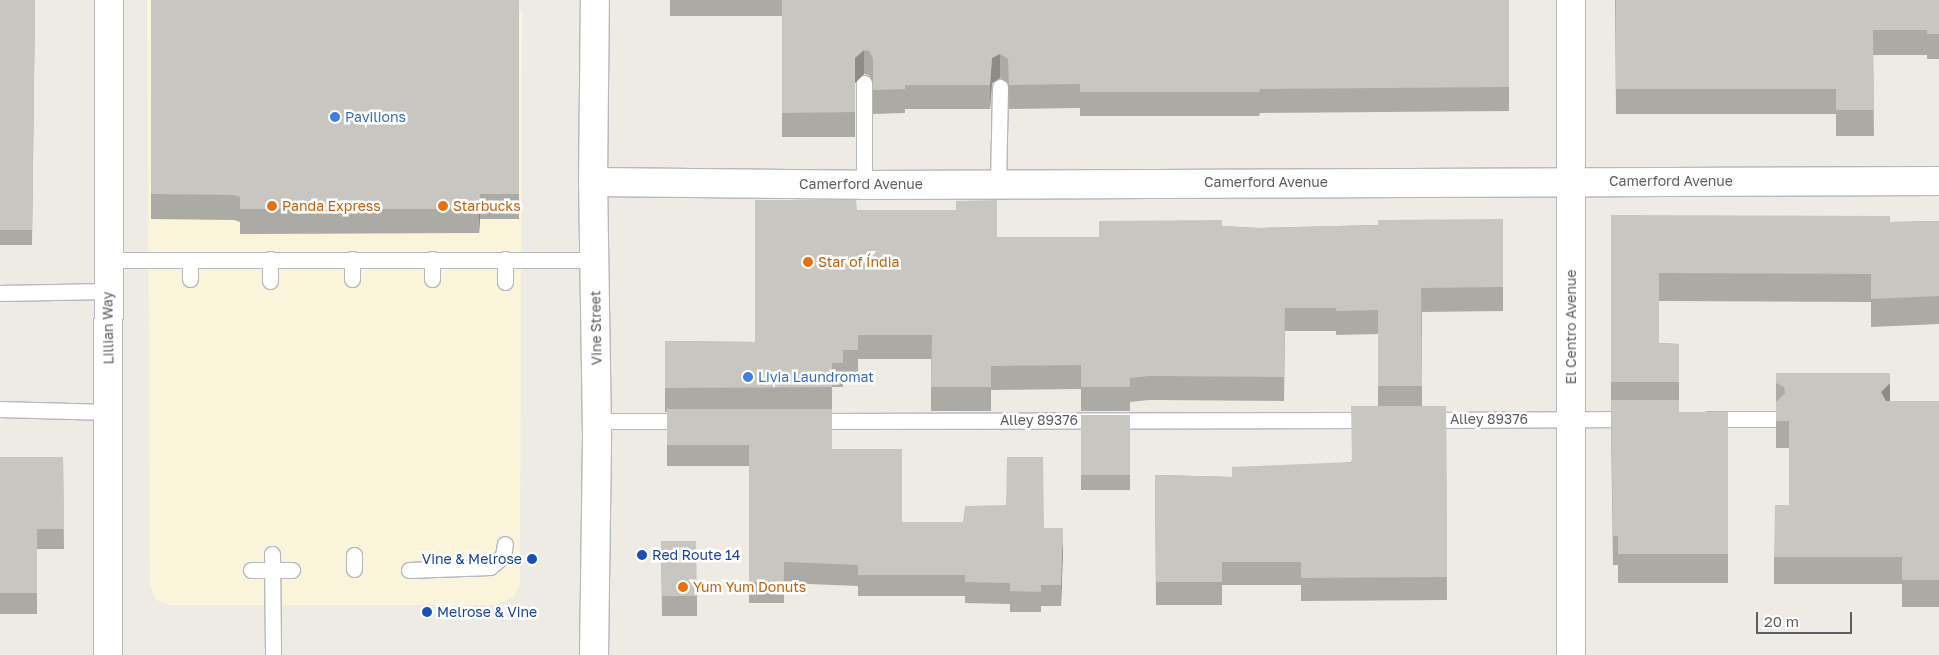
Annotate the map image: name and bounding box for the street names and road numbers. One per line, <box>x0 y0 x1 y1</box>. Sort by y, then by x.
street label: Camerford Avenue <box>1609 173 1733 189</box>
street label: Camerford Avenue <box>1204 174 1328 190</box>
street label: Camerford Avenue <box>799 176 923 192</box>
street label: El Centro Avenue <box>1563 270 1579 384</box>
street label: Vine Street <box>587 290 605 366</box>
street label: Lillian Way <box>99 291 117 365</box>
street label: Alley 89376 <box>1450 411 1528 427</box>
street label: Alley 89376 <box>1000 412 1078 428</box>

